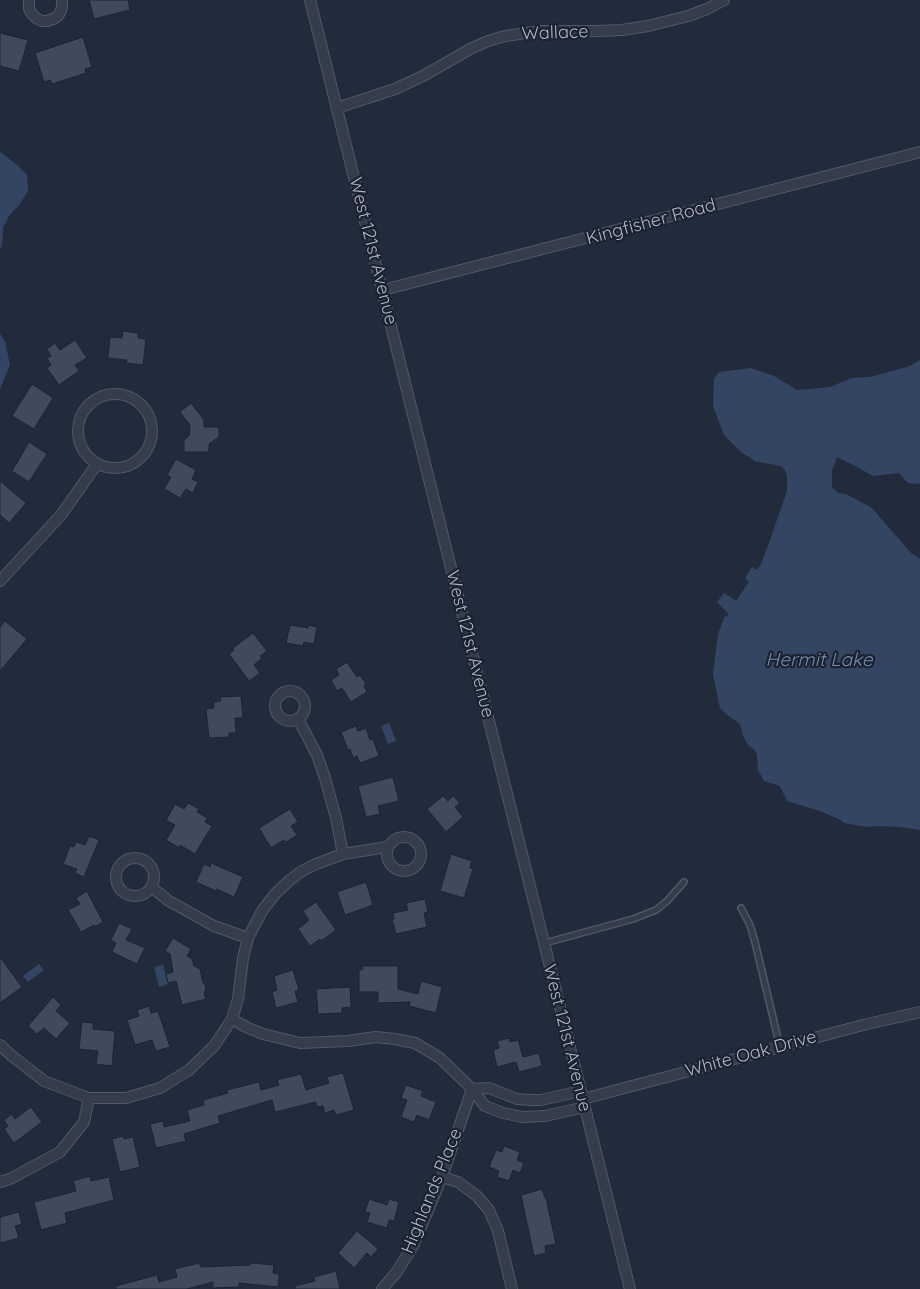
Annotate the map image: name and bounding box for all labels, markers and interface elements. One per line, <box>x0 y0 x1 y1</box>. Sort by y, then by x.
street label: Wallace <box>521 21 589 45</box>
street label: West 121st Avenue <box>344 175 402 327</box>
street label: Kingfisher Road <box>584 194 718 250</box>
street label: West 121st Avenue <box>441 568 499 720</box>
water label: Hermit Lake <box>766 649 872 671</box>
street label: West 121st Avenue <box>538 962 596 1114</box>
street label: White Oak Drive <box>683 1026 819 1082</box>
street label: Highlands Place <box>397 1125 467 1257</box>

